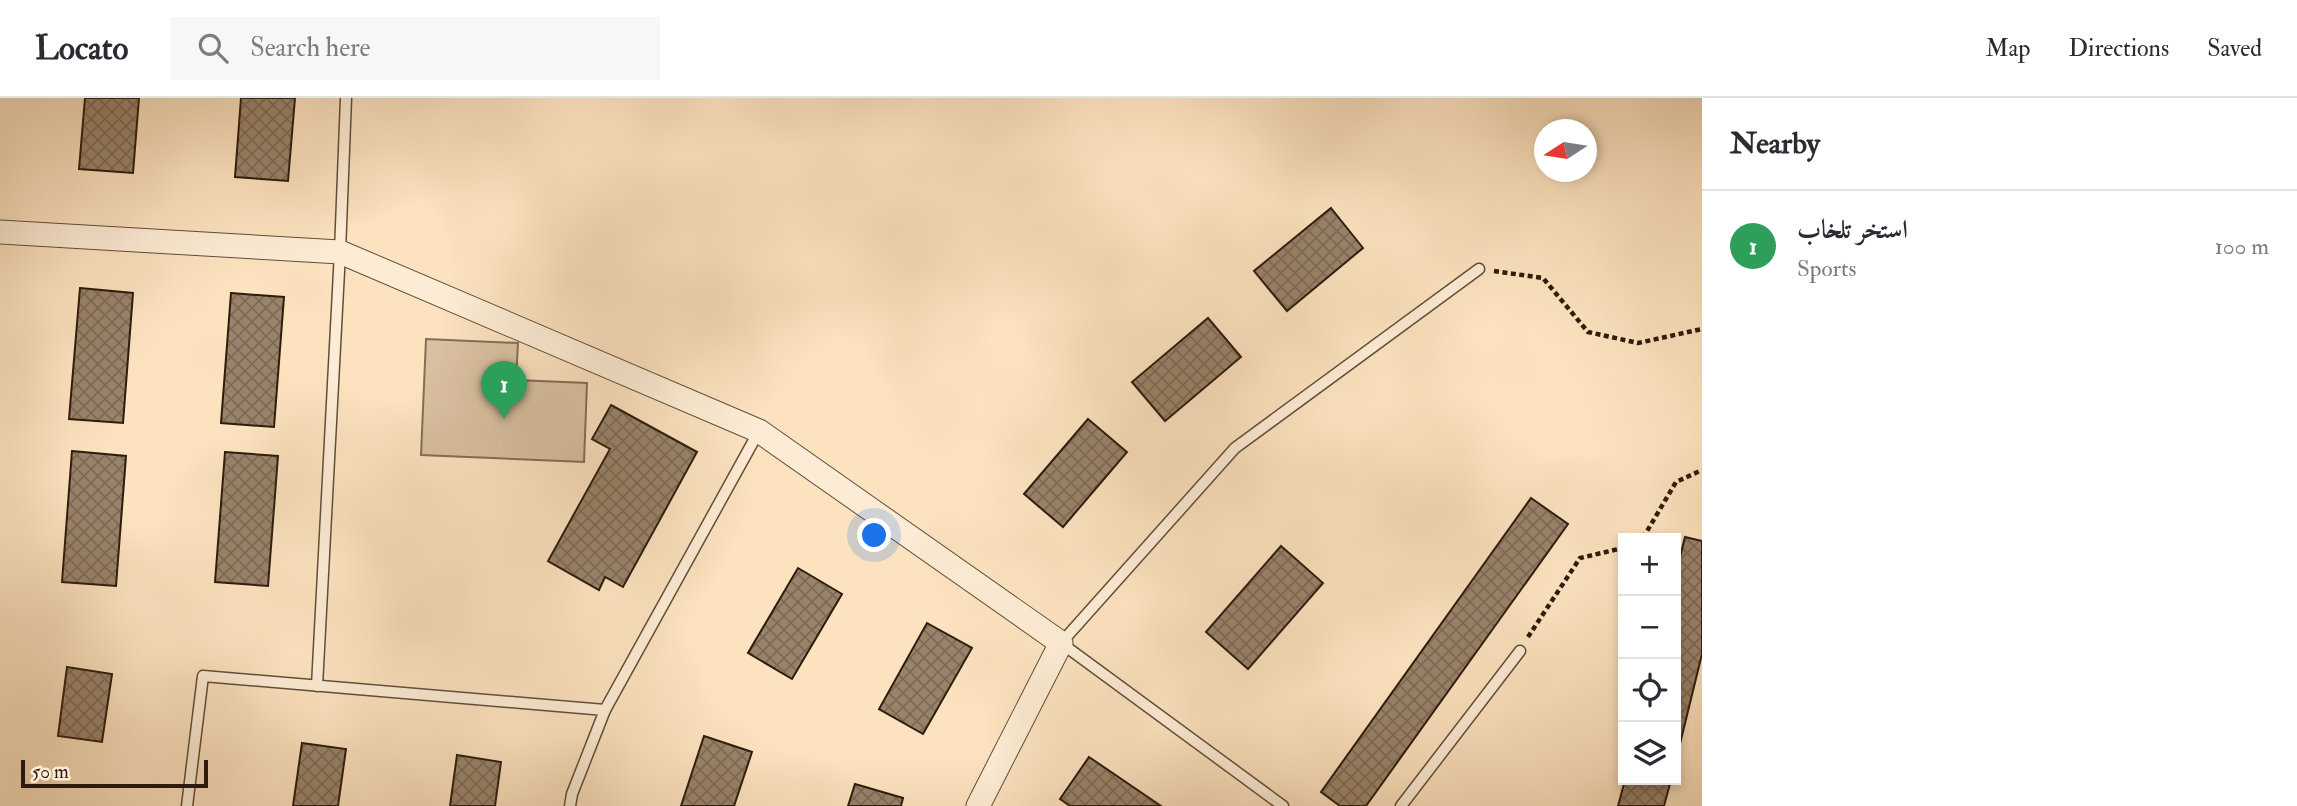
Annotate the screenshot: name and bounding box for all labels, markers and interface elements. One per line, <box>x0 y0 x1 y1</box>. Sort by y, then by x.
search box <box>170 17 660 80</box>
text: Locato <box>35 28 128 69</box>
icon: search <box>194 29 232 67</box>
text: Search here <box>250 32 370 64</box>
text: Map <box>1985 33 2030 64</box>
text: Directions <box>2068 33 2169 64</box>
text: Saved <box>2207 33 2262 64</box>
north arrow <box>1534 119 1597 182</box>
text: Nearby <box>1730 125 1820 162</box>
text: استخر تلخاب <box>1797 214 1908 246</box>
text: 1 <box>1749 232 1757 261</box>
text: 100 m <box>2215 232 2269 261</box>
text: Sports <box>1797 254 1856 283</box>
pin: 1 <box>481 361 527 419</box>
your location <box>857 518 891 552</box>
map controls <box>1618 533 1681 785</box>
button: + <box>1618 533 1681 596</box>
button: − <box>1618 596 1681 659</box>
button: locate <box>1618 659 1681 722</box>
button: layers <box>1618 722 1681 785</box>
scale bar <box>21 757 208 789</box>
text: 50 m <box>32 760 69 784</box>

